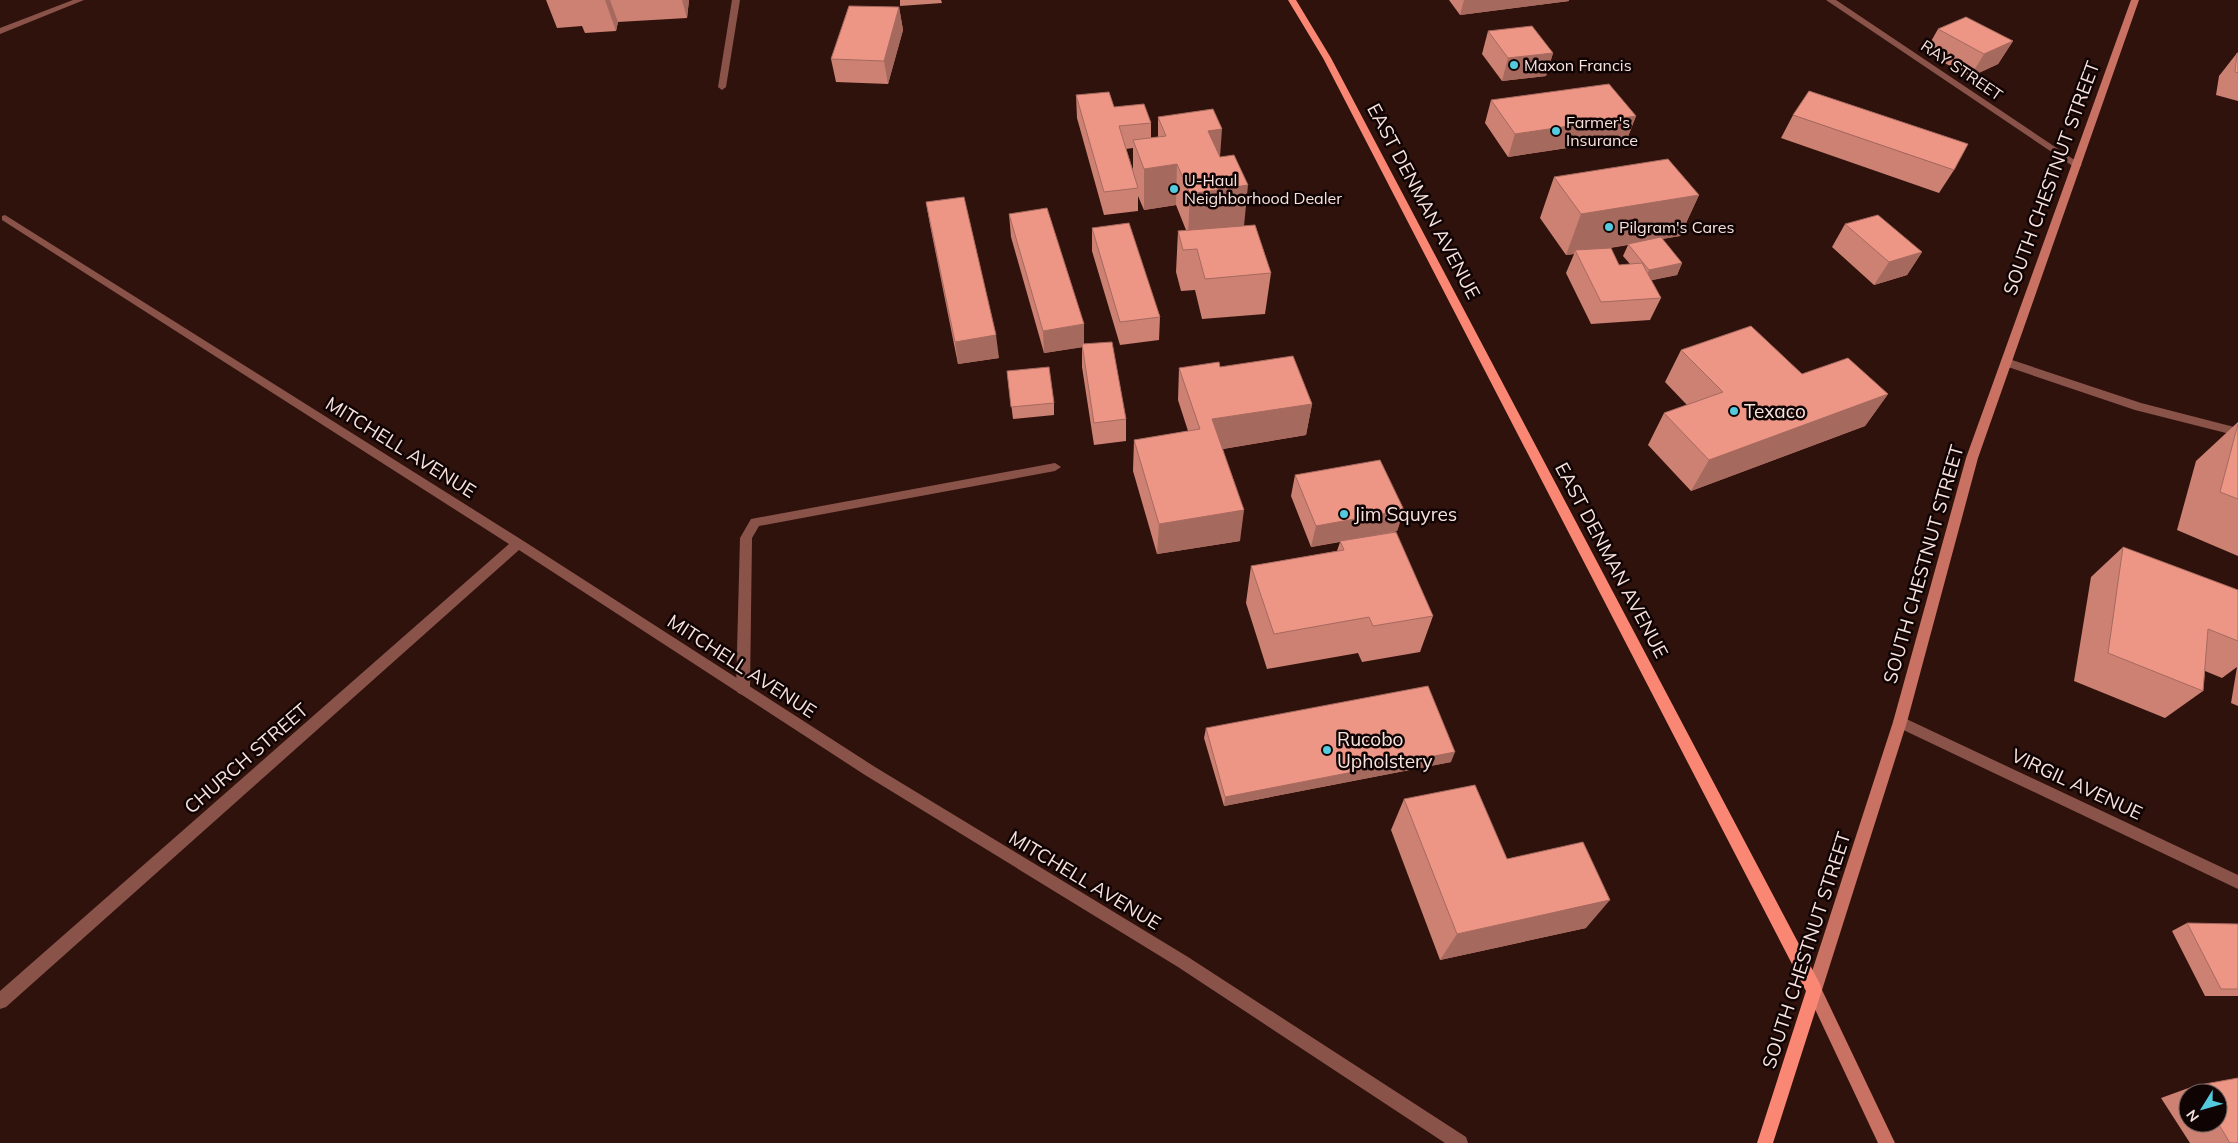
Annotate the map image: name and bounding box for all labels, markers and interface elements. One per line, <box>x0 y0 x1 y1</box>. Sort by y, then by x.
street label: RAY STREET <box>1917 35 2007 105</box>
place label: Maxon Francis <box>1524 55 1632 75</box>
street label: SOUTH CHESTNUT STREET <box>1997 57 2105 298</box>
marker: Maxon Francis <box>1508 59 1520 71</box>
street label: EAST DENMAN AVENUE <box>1362 99 1486 303</box>
place label: Farmer's Insurance <box>1566 112 1638 150</box>
marker: Farmer's Insurance <box>1550 125 1562 137</box>
place label: U-Haul Neighborhood Dealer <box>1184 170 1342 208</box>
marker: U-Haul Neighborhood Dealer <box>1168 183 1180 195</box>
place label: Pilgram's Cares <box>1619 217 1734 237</box>
marker: Pilgram's Cares <box>1603 221 1615 233</box>
street label: MITCHELL AVENUE <box>321 391 481 503</box>
place label: Texaco <box>1744 399 1806 423</box>
marker: Texaco <box>1728 405 1740 417</box>
street label: SOUTH CHESTNUT STREET <box>1877 441 1969 686</box>
street label: EAST DENMAN AVENUE <box>1550 458 1674 662</box>
place label: Jim Squyres <box>1354 502 1457 526</box>
marker: Jim Squyres <box>1338 508 1350 520</box>
street label: MITCHELL AVENUE <box>663 609 821 723</box>
street label: CHURCH STREET <box>179 697 313 818</box>
place label: Rucobo Upholstery <box>1337 727 1433 773</box>
street label: VIRGIL AVENUE <box>2008 743 2146 825</box>
marker: Rucobo Upholstery <box>1321 744 1333 756</box>
street label: MITCHELL AVENUE <box>1005 825 1165 935</box>
street label: SOUTH CHESTNUT STREET <box>1756 828 1856 1071</box>
north arrow <box>2178 1083 2228 1133</box>
text: N <box>2182 1106 2203 1125</box>

